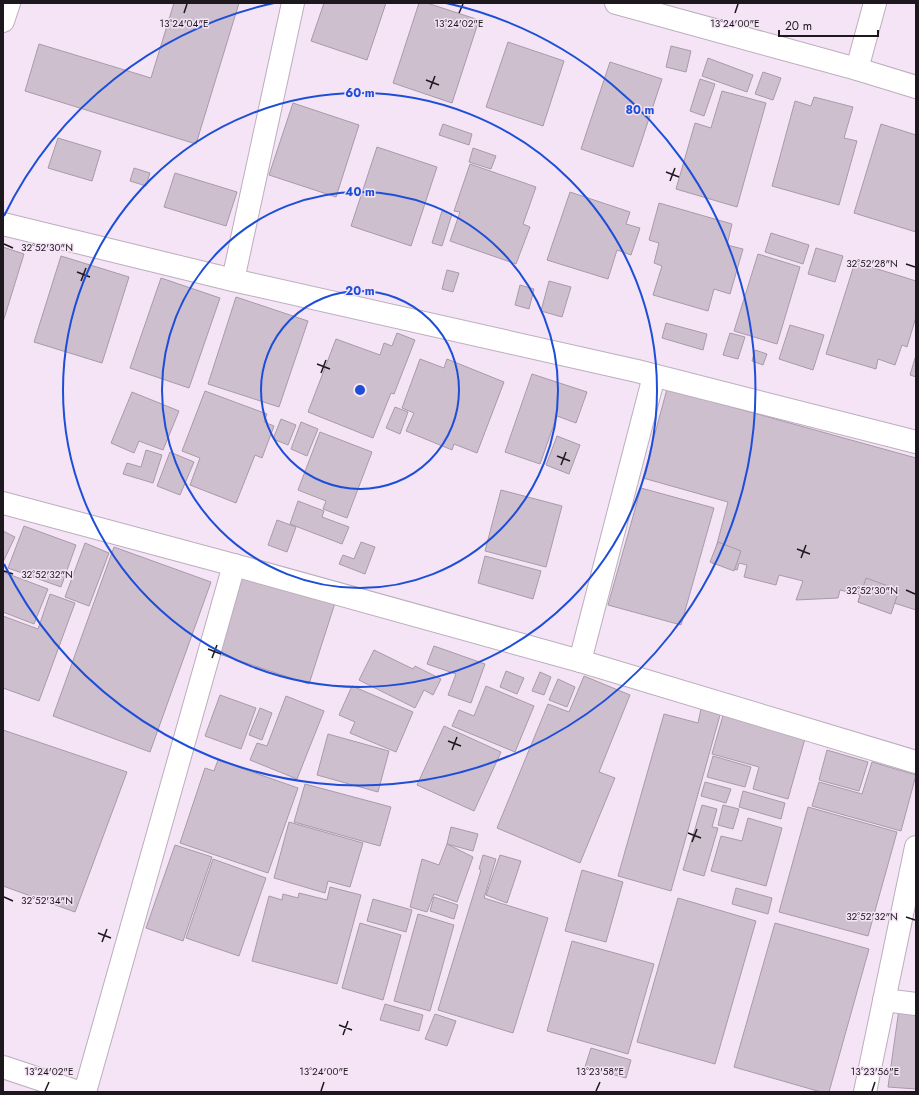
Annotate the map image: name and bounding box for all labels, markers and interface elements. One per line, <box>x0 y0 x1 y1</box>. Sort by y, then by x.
scale bar <box>779 12 878 38</box>
text: 13°24'04"E <box>159 16 209 31</box>
text: 13°24'02"E <box>435 16 483 31</box>
text: 13°24'00"E <box>710 16 760 31</box>
text: 20 m <box>785 17 812 35</box>
text: 60 m <box>345 84 375 102</box>
text: 80 m <box>626 101 655 119</box>
text: 40 m <box>345 183 375 201</box>
text: 32°52'30"N <box>21 240 73 255</box>
text: 32°52'28"N <box>846 256 898 271</box>
text: 20 m <box>345 282 375 300</box>
centre of rings <box>353 383 367 397</box>
text: 32°52'32"N <box>21 567 73 582</box>
text: 32°52'30"N <box>846 583 898 598</box>
text: 32°52'34"N <box>21 893 73 908</box>
text: 32°52'32"N <box>846 909 898 924</box>
text: 13°24'02"E <box>25 1064 73 1079</box>
text: 13°24'00"E <box>299 1064 349 1079</box>
text: 13°23'58"E <box>576 1064 624 1079</box>
text: 13°23'56"E <box>851 1064 899 1079</box>

